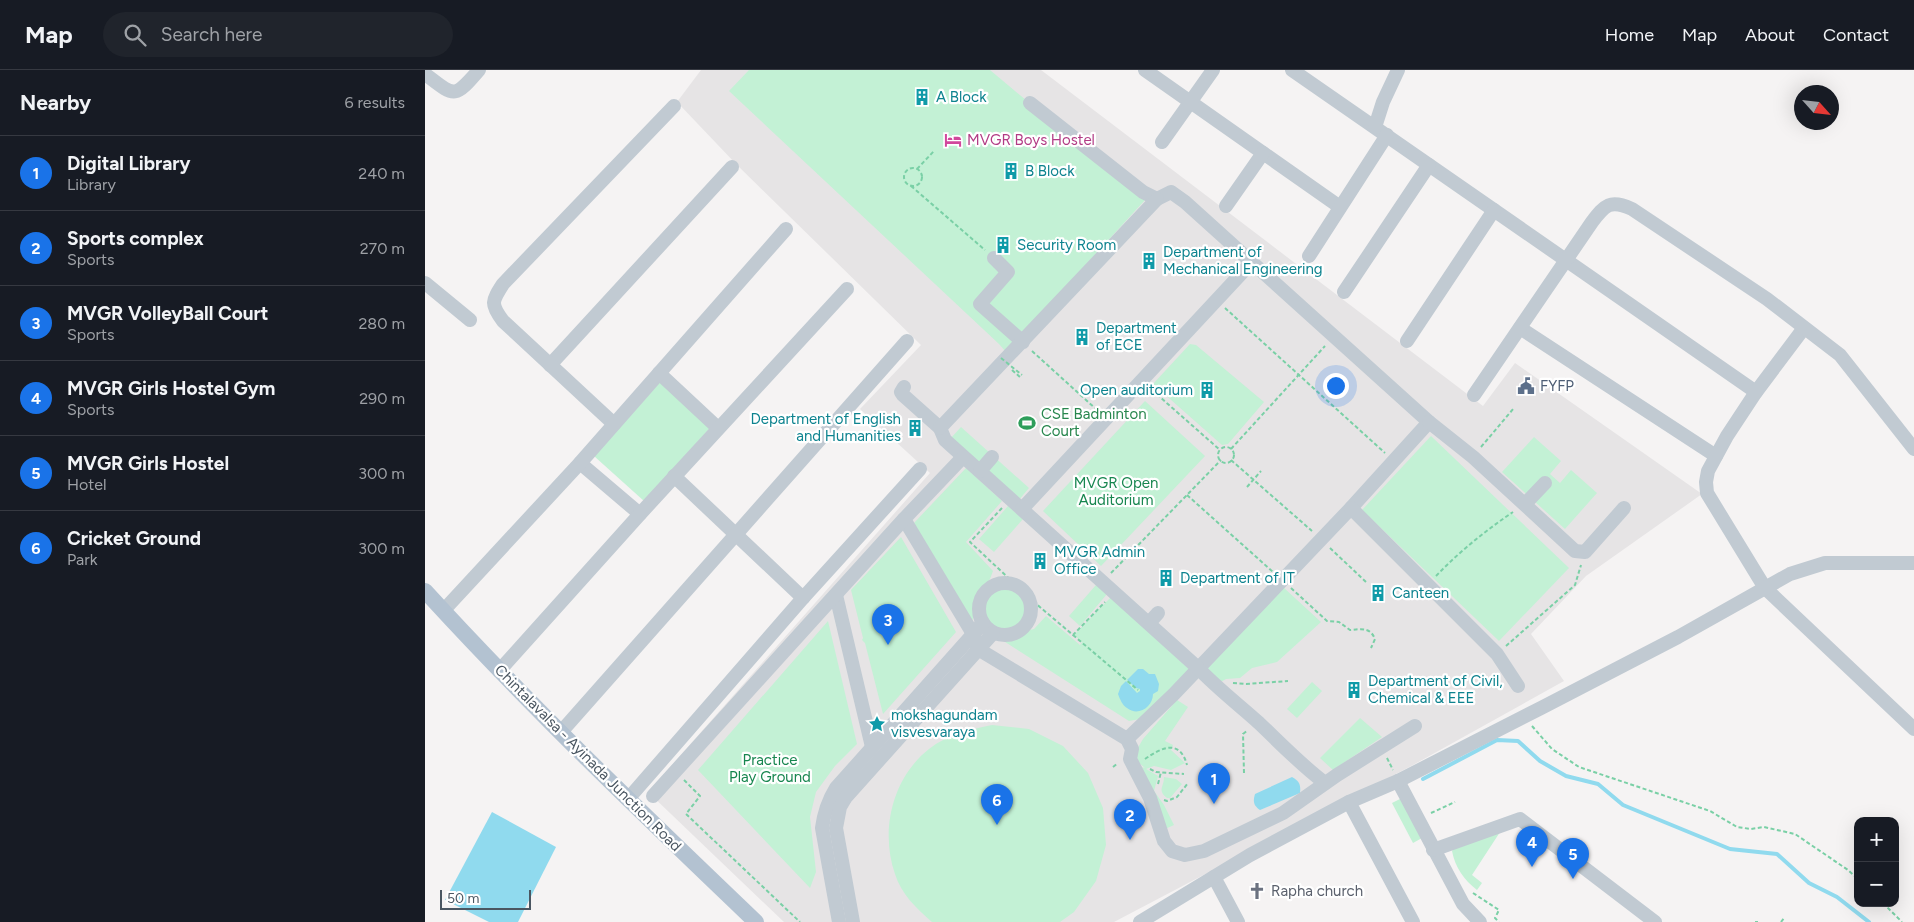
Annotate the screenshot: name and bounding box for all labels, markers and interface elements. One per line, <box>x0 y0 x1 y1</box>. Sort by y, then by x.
search box <box>103 12 453 57</box>
text: Map <box>25 20 73 49</box>
icon: search <box>121 21 149 49</box>
text: Search here <box>161 23 262 46</box>
text: Home <box>1605 24 1654 46</box>
text: Map <box>1682 24 1717 46</box>
text: About <box>1745 24 1795 46</box>
text: Contact <box>1823 24 1889 46</box>
north arrow <box>1794 85 1839 130</box>
building icon: A Block <box>912 87 932 107</box>
place label: A Block <box>936 88 987 106</box>
text: Nearby <box>20 90 91 115</box>
text: 6 results <box>344 93 405 112</box>
hotel icon: MVGR Boys Hostel <box>943 130 963 150</box>
place label: MVGR Boys Hostel <box>967 131 1095 149</box>
text: Digital Library <box>67 152 190 175</box>
building icon: B Block <box>1001 161 1021 181</box>
place label: B Block <box>1025 162 1075 180</box>
text: 1 <box>33 164 39 183</box>
text: 240 m <box>358 164 405 183</box>
text: Library <box>67 175 116 194</box>
text: Sports complex <box>67 227 204 250</box>
building icon: Security Room <box>993 235 1013 255</box>
place label: Security Room <box>1017 236 1116 254</box>
text: 2 <box>31 239 41 258</box>
text: 270 m <box>360 239 405 258</box>
place label: Department of Mechanical Engineering <box>1163 243 1323 278</box>
text: Sports <box>67 250 114 269</box>
building icon: Department of Mechanical Engineering <box>1139 251 1159 271</box>
text: MVGR VolleyBall Court <box>67 302 268 325</box>
text: 3 <box>32 314 40 333</box>
text: 280 m <box>358 314 405 333</box>
place label: Department of ECE <box>1096 319 1177 354</box>
text: Sports <box>67 325 114 344</box>
building icon: Department of ECE <box>1072 327 1092 347</box>
your location <box>1323 373 1349 399</box>
public building icon: FYFP <box>1516 376 1536 396</box>
text: MVGR Girls Hostel Gym <box>67 377 275 400</box>
place label: FYFP <box>1540 377 1574 395</box>
building icon: Open auditorium <box>1197 380 1217 400</box>
place label: Open auditorium <box>1080 381 1193 399</box>
text: 4 <box>31 389 41 408</box>
text: 290 m <box>359 389 405 408</box>
text: Sports <box>67 400 114 419</box>
place label: CSE Badminton Court <box>1041 405 1147 440</box>
place label: Department of English and Humanities <box>750 410 901 445</box>
sports icon: CSE Badminton Court <box>1017 413 1037 433</box>
building icon: Department of English and Humanities <box>905 418 925 438</box>
text: MVGR Girls Hostel <box>67 452 229 475</box>
text: 5 <box>31 464 41 483</box>
text: 300 m <box>358 464 405 483</box>
park label: MVGR Open Auditorium <box>1074 474 1158 509</box>
text: Hotel <box>67 475 107 494</box>
text: Cricket Ground <box>67 527 201 550</box>
text: 6 <box>31 539 41 558</box>
text: 300 m <box>358 539 405 558</box>
place label: MVGR Admin Office <box>1054 543 1145 578</box>
text: Park <box>67 550 97 569</box>
building icon: MVGR Admin Office <box>1030 551 1050 571</box>
building icon: Department of IT <box>1156 568 1176 588</box>
place label: Department of IT <box>1180 569 1295 587</box>
building icon: Canteen <box>1368 583 1388 603</box>
place label: Canteen <box>1392 584 1449 602</box>
pin: 3 <box>872 604 904 645</box>
street label: Chintalavalsa - Ayinada Junction Road <box>491 661 685 855</box>
place label: Department of Civil, Chemical & EEE <box>1368 672 1503 707</box>
building icon: Department of Civil, Chemical & EEE <box>1344 680 1364 700</box>
place label: mokshagundam visvesvaraya <box>891 706 998 741</box>
place icon: mokshagundam visvesvaraya <box>867 714 887 734</box>
park label: Practice Play Ground <box>729 751 811 786</box>
pin: 1 <box>1198 763 1230 804</box>
pin: 6 <box>981 784 1013 825</box>
pin: 2 <box>1114 799 1146 840</box>
map controls <box>1854 817 1899 907</box>
button: + <box>1854 817 1899 862</box>
pin: 4 <box>1516 826 1548 867</box>
pin: 5 <box>1557 838 1589 879</box>
button: − <box>1854 862 1899 907</box>
church icon: Rapha church <box>1247 881 1267 901</box>
place label: Rapha church <box>1271 882 1363 900</box>
scale bar <box>440 887 531 910</box>
text: 50 m <box>447 890 479 907</box>

